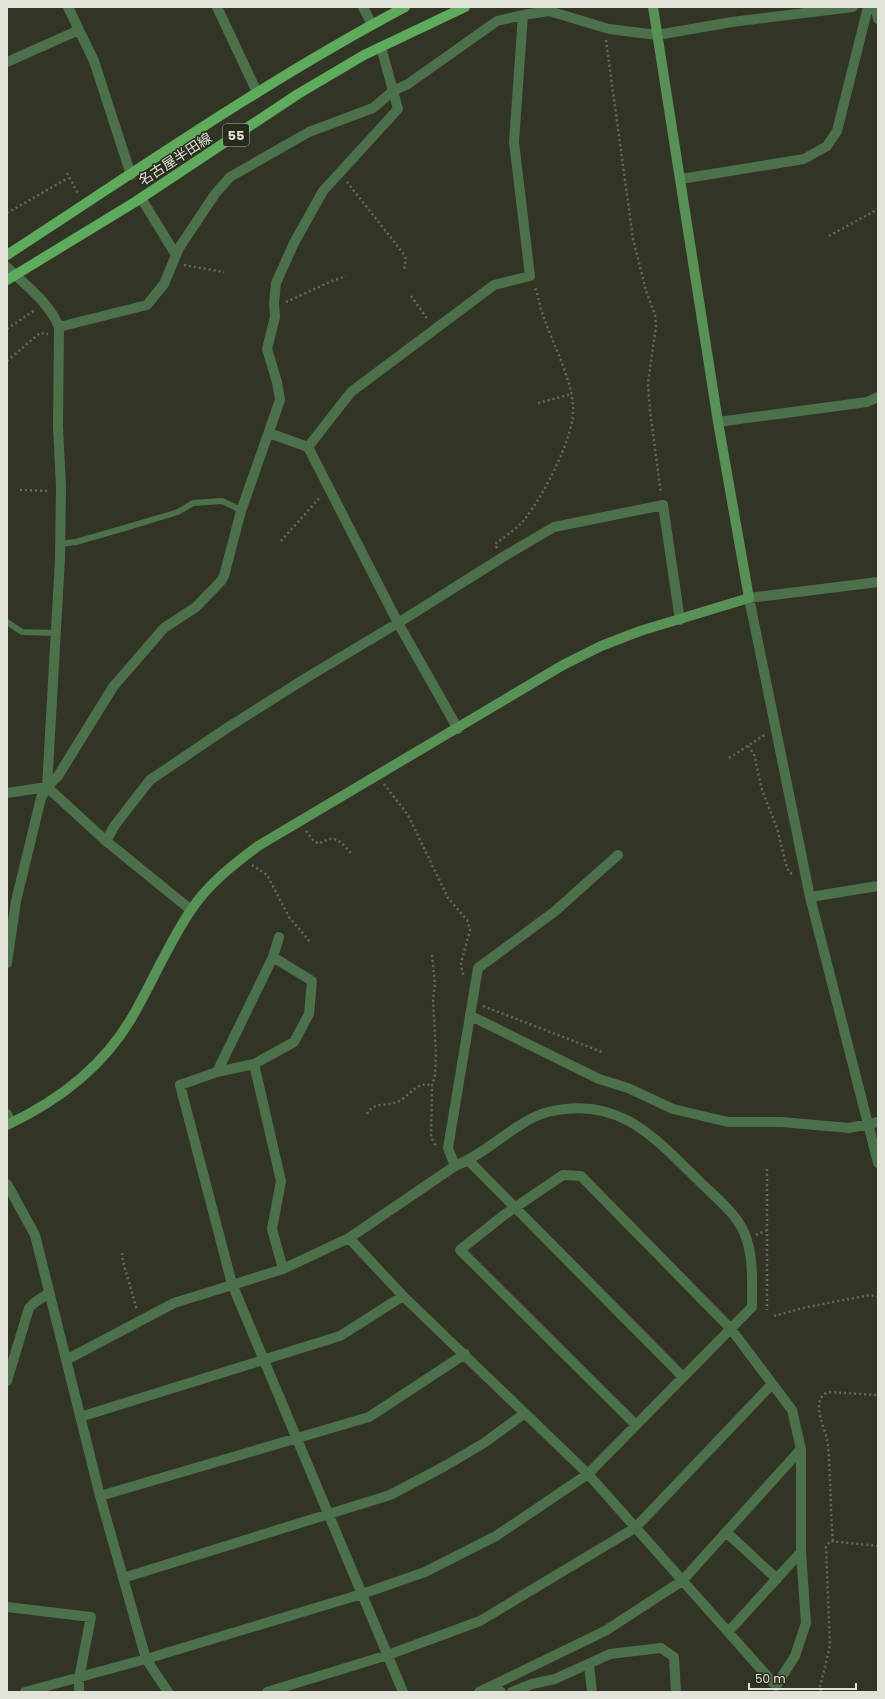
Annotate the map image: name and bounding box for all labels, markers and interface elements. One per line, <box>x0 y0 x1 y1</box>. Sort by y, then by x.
road number: 55 <box>223 124 249 146</box>
street label: 名古屋半田線 <box>134 128 216 190</box>
scale bar <box>749 1665 856 1691</box>
text: 50 m <box>755 1670 786 1687</box>

